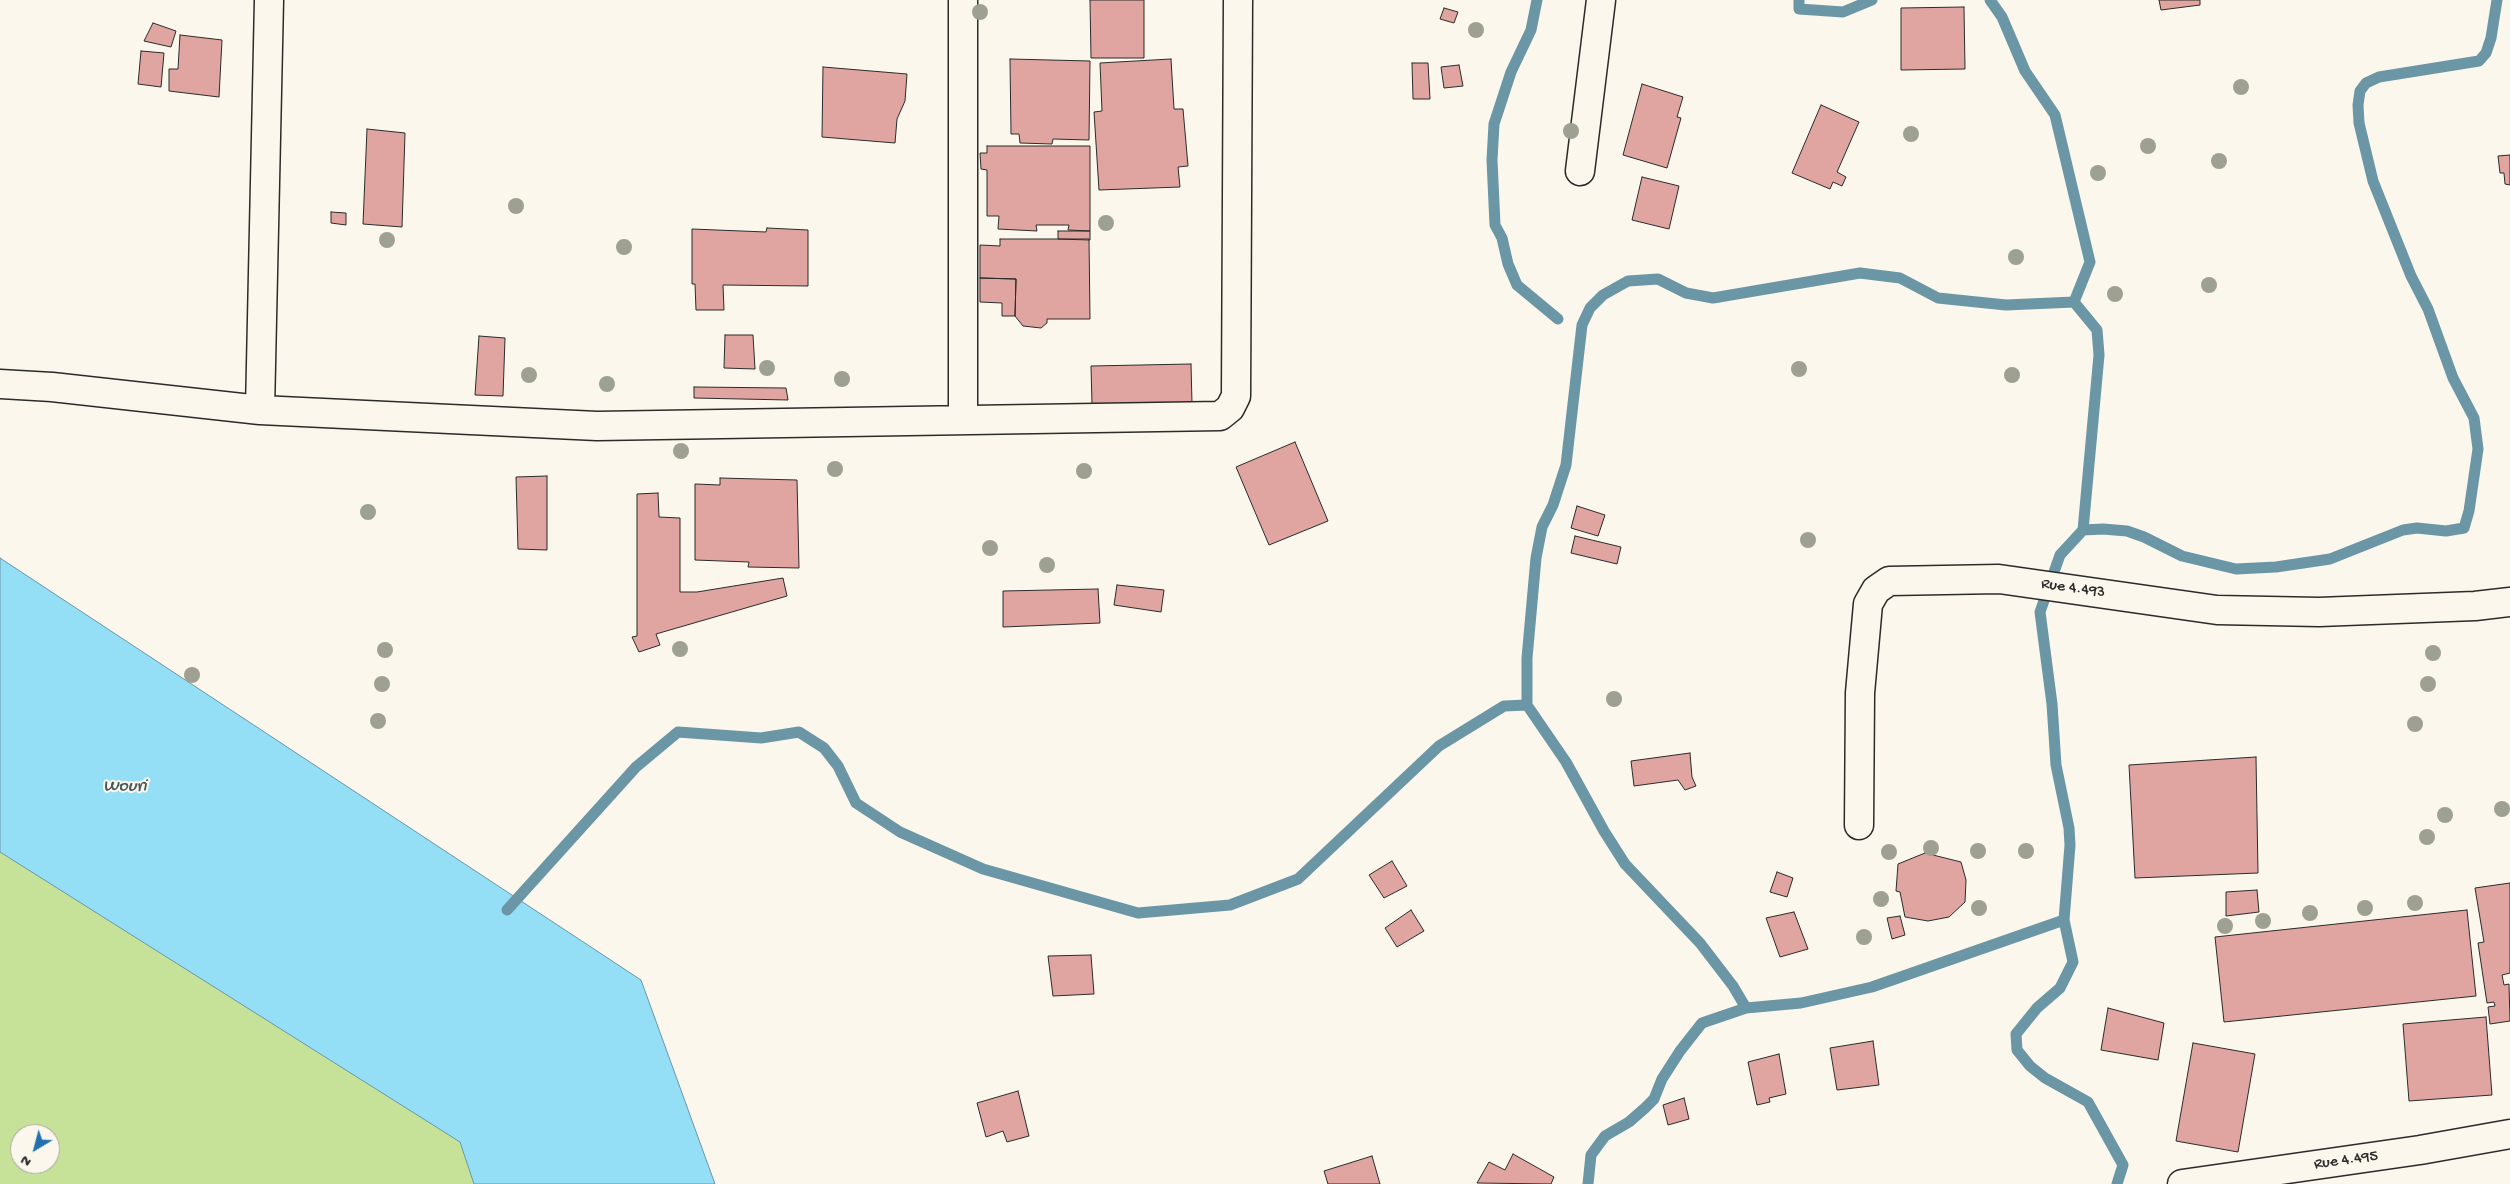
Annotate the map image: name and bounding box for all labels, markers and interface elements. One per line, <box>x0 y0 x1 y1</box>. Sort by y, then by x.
street label: Rue 4.493 <box>2040 575 2106 603</box>
water label: Wouri <box>103 776 147 798</box>
north arrow <box>10 1124 60 1174</box>
street label: Rue 4.495 <box>2313 1147 2379 1175</box>
text: N <box>18 1151 35 1170</box>

